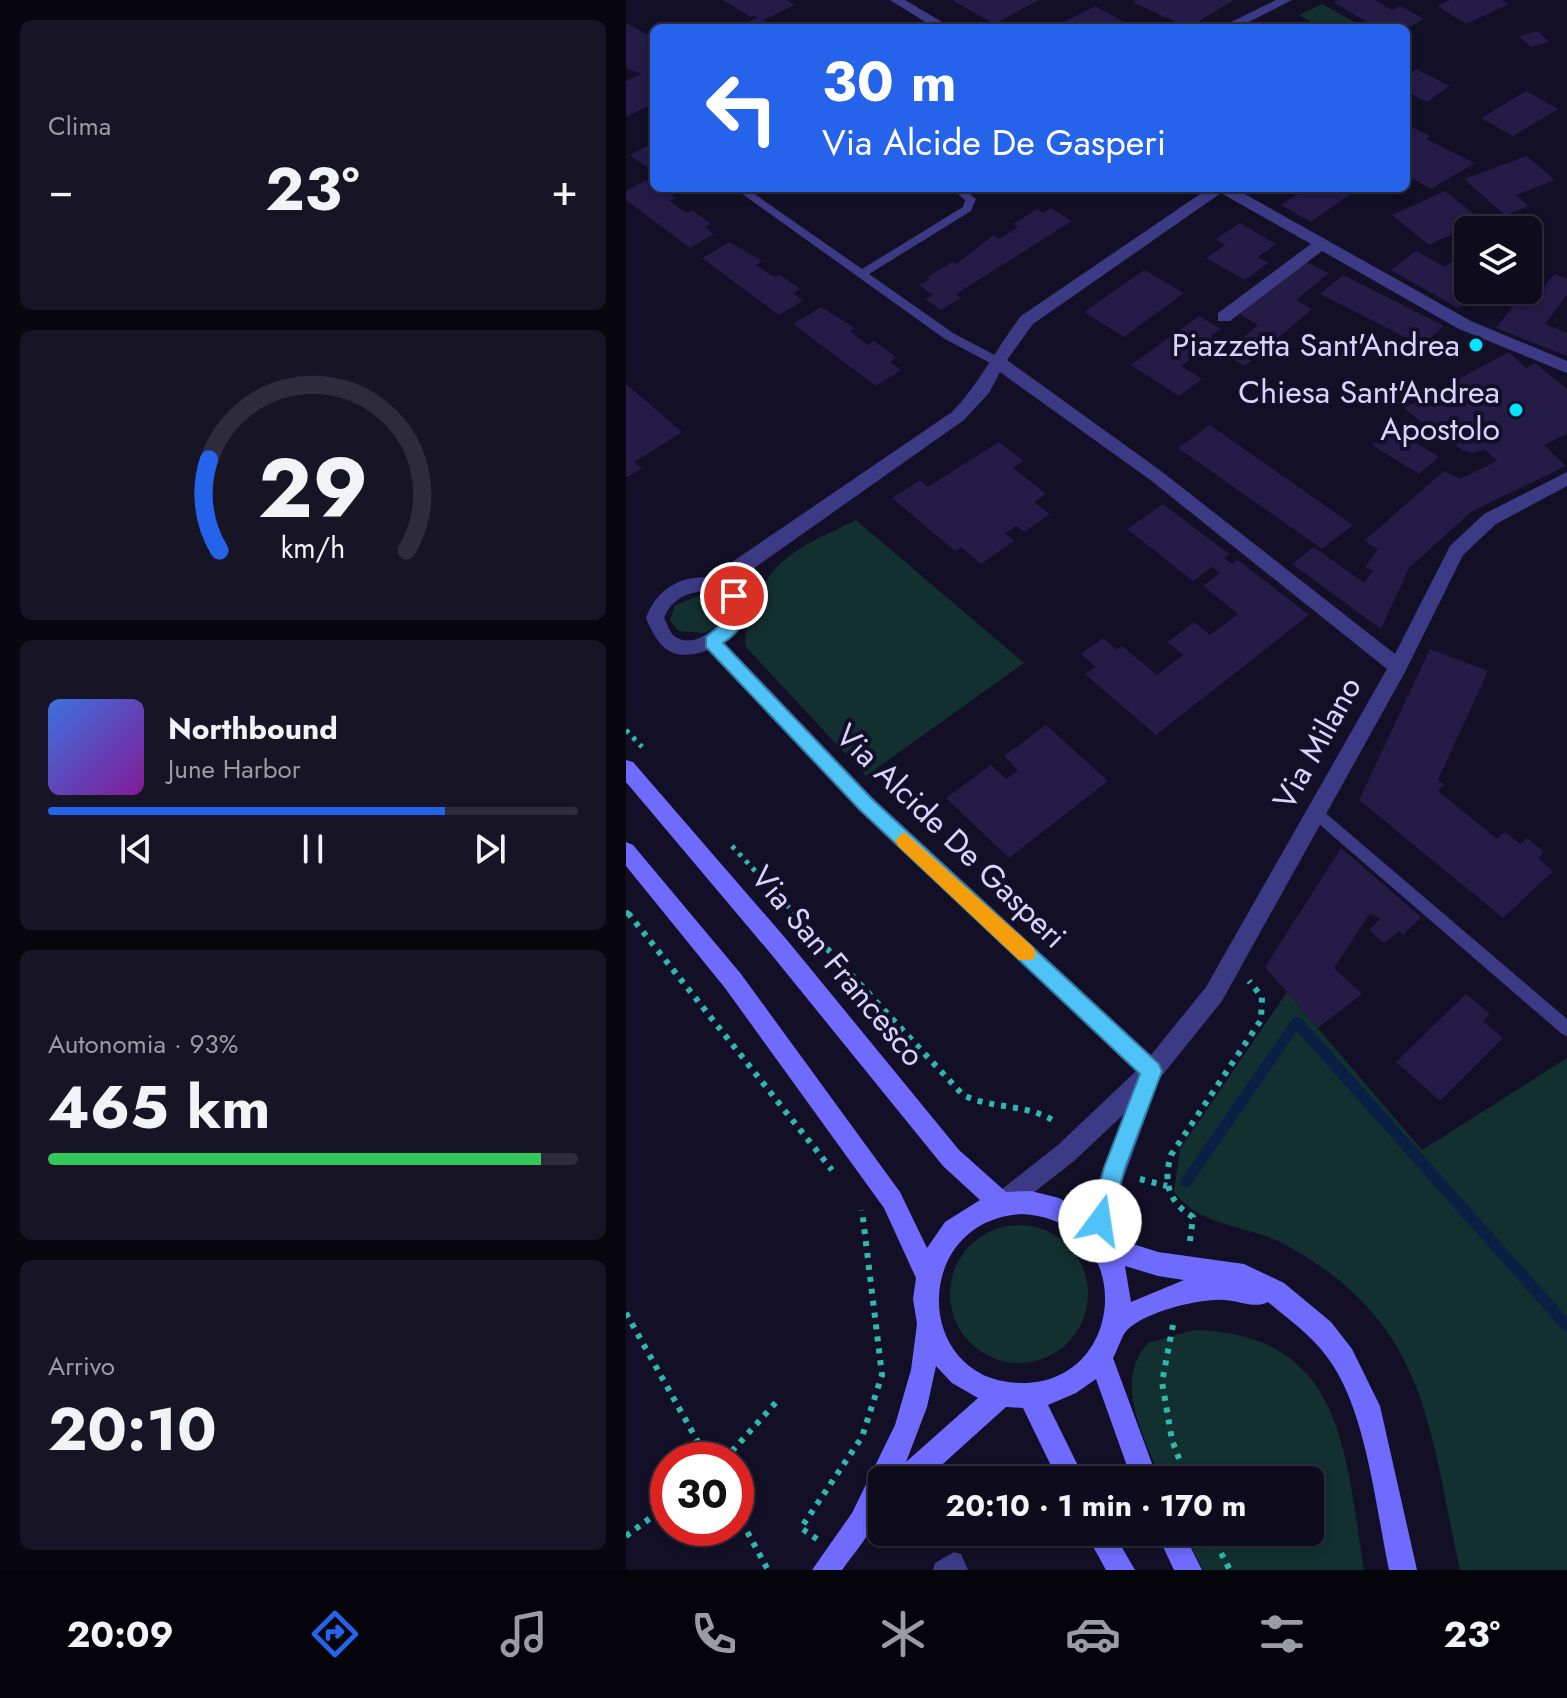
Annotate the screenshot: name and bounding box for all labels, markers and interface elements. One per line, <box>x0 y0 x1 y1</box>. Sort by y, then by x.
text: 30 m <box>822 41 957 122</box>
icon: left <box>690 56 794 160</box>
text: Clima <box>48 107 111 145</box>
text: Via Alcide De Gasperi <box>822 116 1166 168</box>
text: 23° <box>265 146 360 233</box>
text: − <box>48 158 74 222</box>
text: + <box>551 158 578 222</box>
map controls <box>1454 216 1542 304</box>
button: layers <box>1454 216 1542 304</box>
place label: Piazzetta Sant'Andrea <box>1172 322 1460 368</box>
marker: Piazzetta Sant'Andrea <box>1467 336 1485 354</box>
place label: Chiesa Sant'Andrea Apostolo <box>1238 369 1500 452</box>
marker: Chiesa Sant'Andrea Apostolo <box>1507 401 1525 419</box>
text: 29 <box>258 428 368 548</box>
text: km/h <box>281 527 345 569</box>
pin <box>700 562 768 630</box>
icon: arrive <box>712 574 756 618</box>
street label: Via Milano <box>1262 668 1372 818</box>
text: Northbound <box>168 707 338 750</box>
street label: Via Alcide De Gasperi <box>825 713 1077 959</box>
text: June Harbor <box>168 750 301 788</box>
icon: previous <box>114 827 158 871</box>
icon: pause <box>291 827 335 871</box>
icon: next <box>468 827 512 871</box>
street label: Via San Francesco <box>740 856 936 1076</box>
text: Autonomia · 93% <box>48 1025 238 1063</box>
text: 465 km <box>48 1064 271 1151</box>
position arrow <box>1058 1179 1142 1263</box>
text: Arrivo <box>48 1347 115 1385</box>
text: 20:10 <box>48 1386 217 1473</box>
speed limit sign: 30 <box>650 1442 754 1546</box>
text: 20:10 · 1 min · 170 m <box>946 1484 1246 1527</box>
icon: directions <box>307 1606 363 1662</box>
icon: music <box>496 1606 552 1662</box>
icon: phone <box>686 1606 742 1662</box>
icon: climate <box>875 1606 931 1662</box>
icon: car <box>1065 1606 1121 1662</box>
icon: filters <box>1254 1606 1310 1662</box>
text: 20:09 <box>67 1608 174 1660</box>
text: 23° <box>1444 1608 1500 1660</box>

